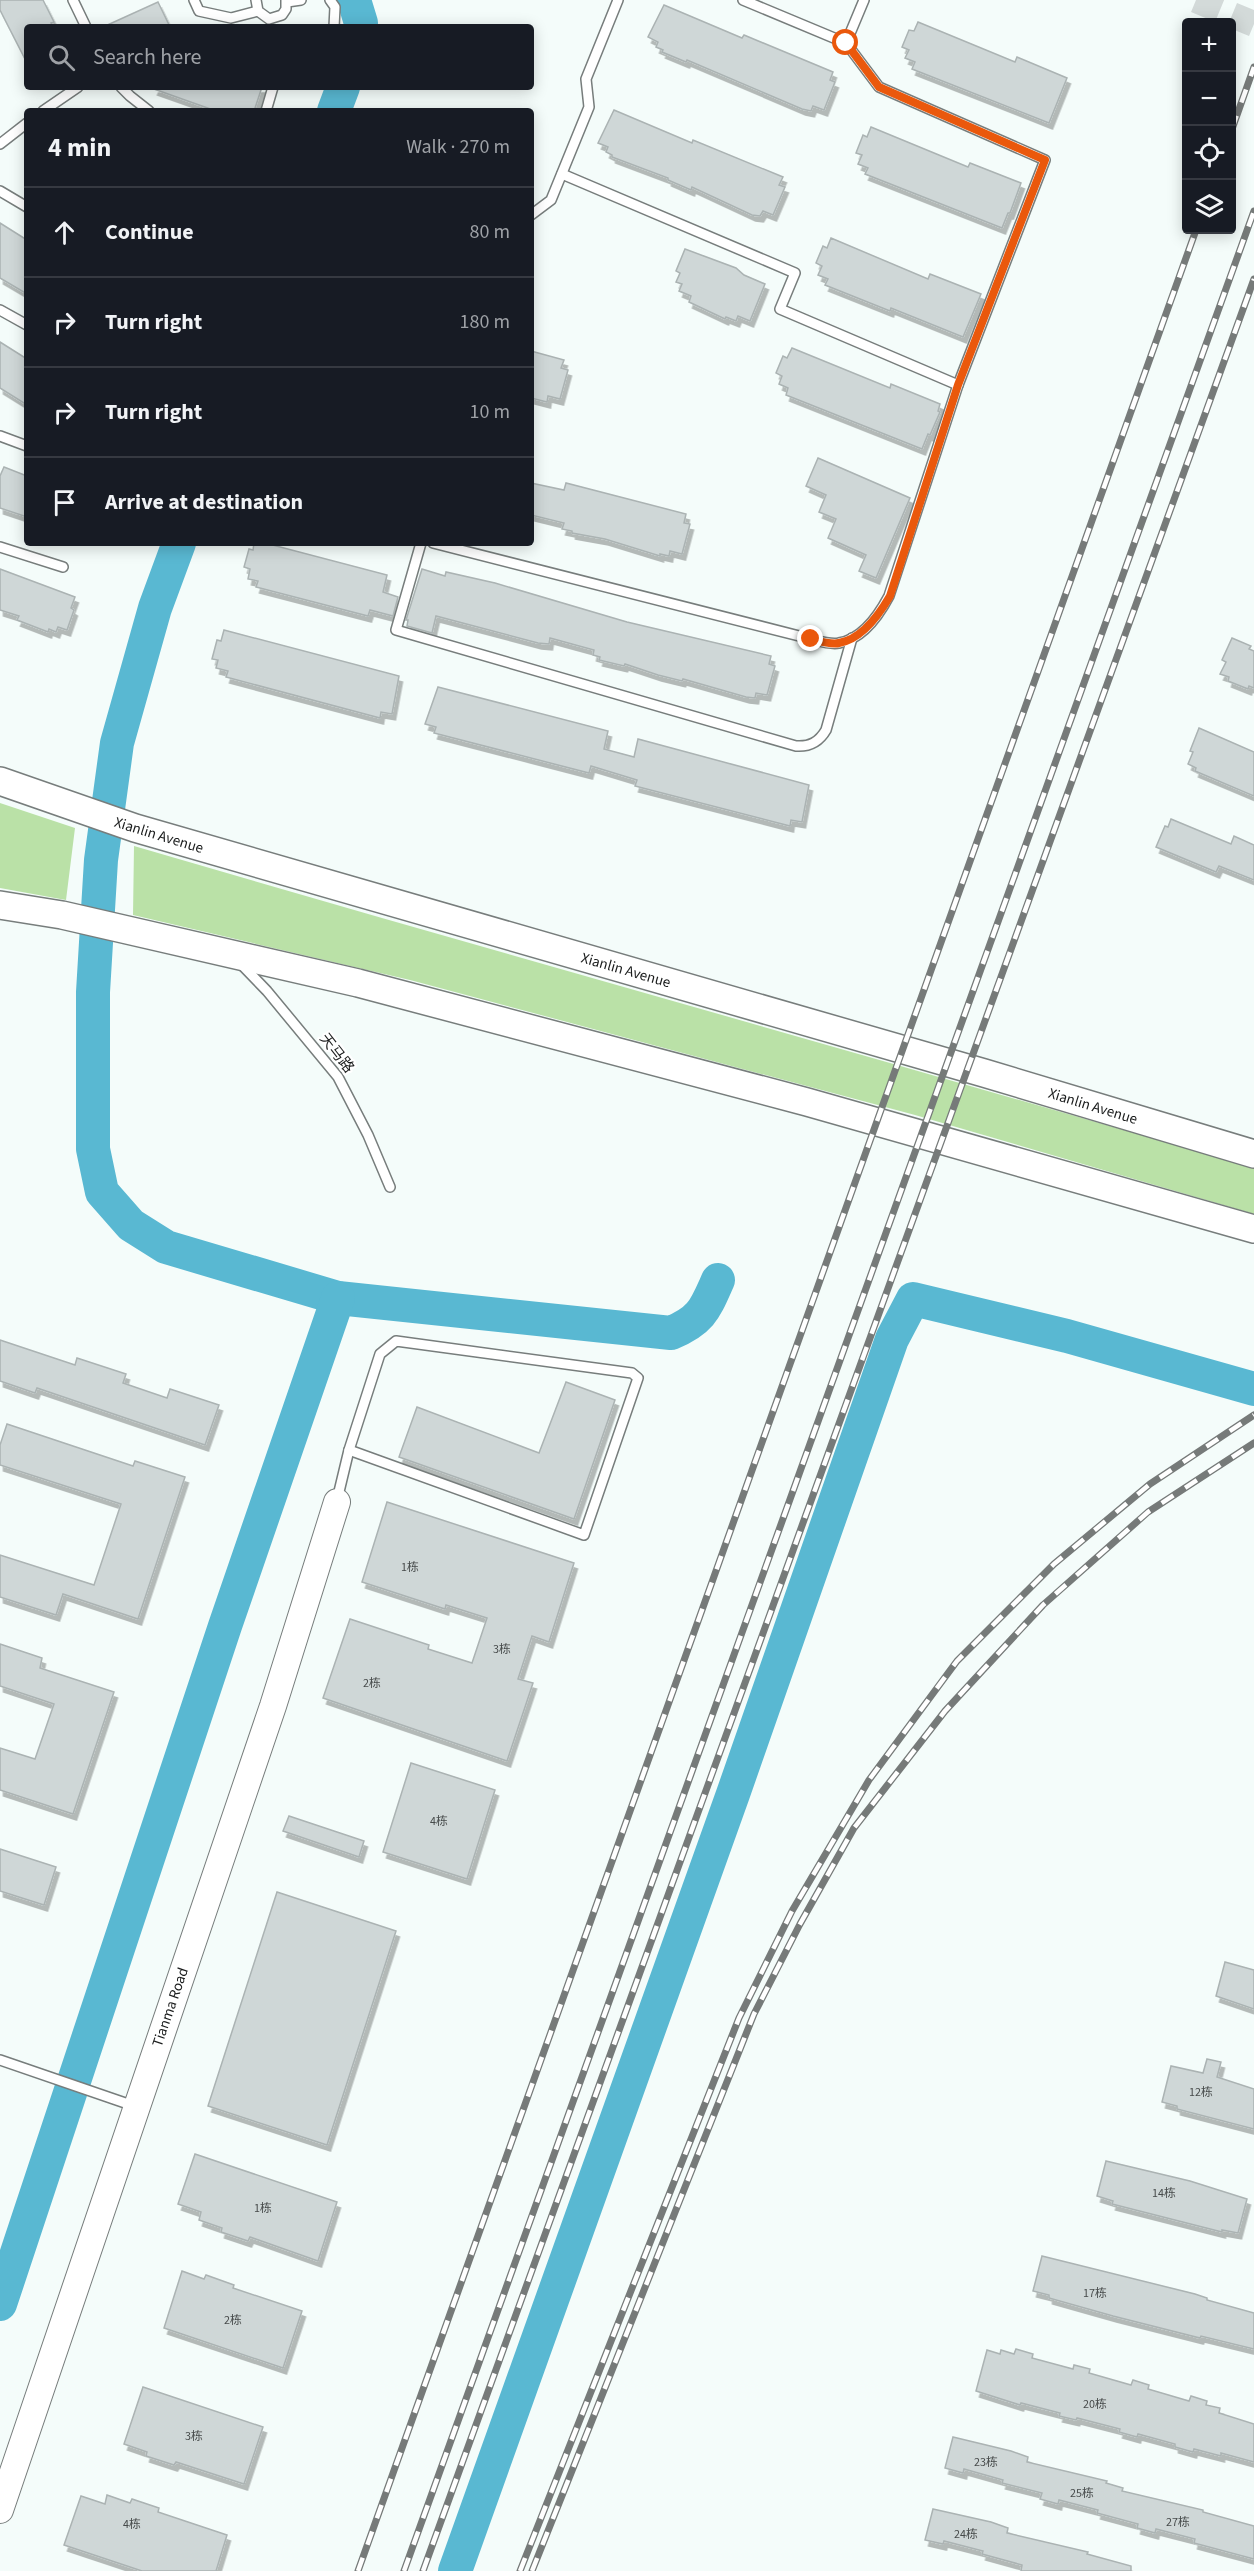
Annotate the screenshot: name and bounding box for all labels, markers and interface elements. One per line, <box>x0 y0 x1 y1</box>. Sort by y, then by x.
map controls <box>1182 18 1236 234</box>
button: + <box>1182 18 1236 72</box>
search box <box>24 24 534 90</box>
route start <box>832 29 858 55</box>
icon: search <box>45 41 78 74</box>
text: Search here <box>93 41 201 73</box>
button: − <box>1182 72 1236 126</box>
button: locate <box>1182 126 1236 180</box>
text: 4 min <box>48 129 111 166</box>
text: Walk · 270 m <box>406 133 510 161</box>
button: layers <box>1182 180 1236 234</box>
icon: ahead <box>48 216 81 249</box>
text: Continue <box>105 216 194 248</box>
text: 80 m <box>470 218 510 246</box>
icon: right <box>48 306 81 339</box>
text: Turn right <box>105 306 202 338</box>
text: 180 m <box>460 308 510 336</box>
icon: right <box>48 396 81 429</box>
text: Turn right <box>105 396 202 428</box>
text: 10 m <box>470 398 510 426</box>
icon: arrive <box>48 486 81 519</box>
text: Arrive at destination <box>105 486 303 518</box>
route end <box>797 625 823 651</box>
street label: Xianlin Avenue <box>112 812 206 859</box>
street label: Xianlin Avenue <box>579 948 673 993</box>
street label: 天马路 <box>314 1029 359 1078</box>
street label: Xianlin Avenue <box>1046 1083 1140 1130</box>
house number: 1栋 <box>401 1559 419 1576</box>
house number: 3栋 <box>493 1641 511 1658</box>
house number: 2栋 <box>363 1675 381 1692</box>
house number: 4栋 <box>430 1813 448 1830</box>
street label: Tianma Road <box>147 1965 194 2050</box>
house number: 12栋 <box>1189 2084 1213 2101</box>
house number: 14栋 <box>1152 2185 1176 2202</box>
house number: 1栋 <box>254 2200 272 2217</box>
house number: 17栋 <box>1083 2285 1107 2302</box>
house number: 2栋 <box>224 2312 242 2329</box>
house number: 20栋 <box>1083 2396 1107 2413</box>
house number: 3栋 <box>185 2428 203 2445</box>
house number: 23栋 <box>974 2454 998 2471</box>
house number: 25栋 <box>1070 2485 1094 2502</box>
house number: 27栋 <box>1166 2514 1190 2531</box>
house number: 4栋 <box>123 2516 141 2533</box>
house number: 24栋 <box>954 2526 978 2543</box>

